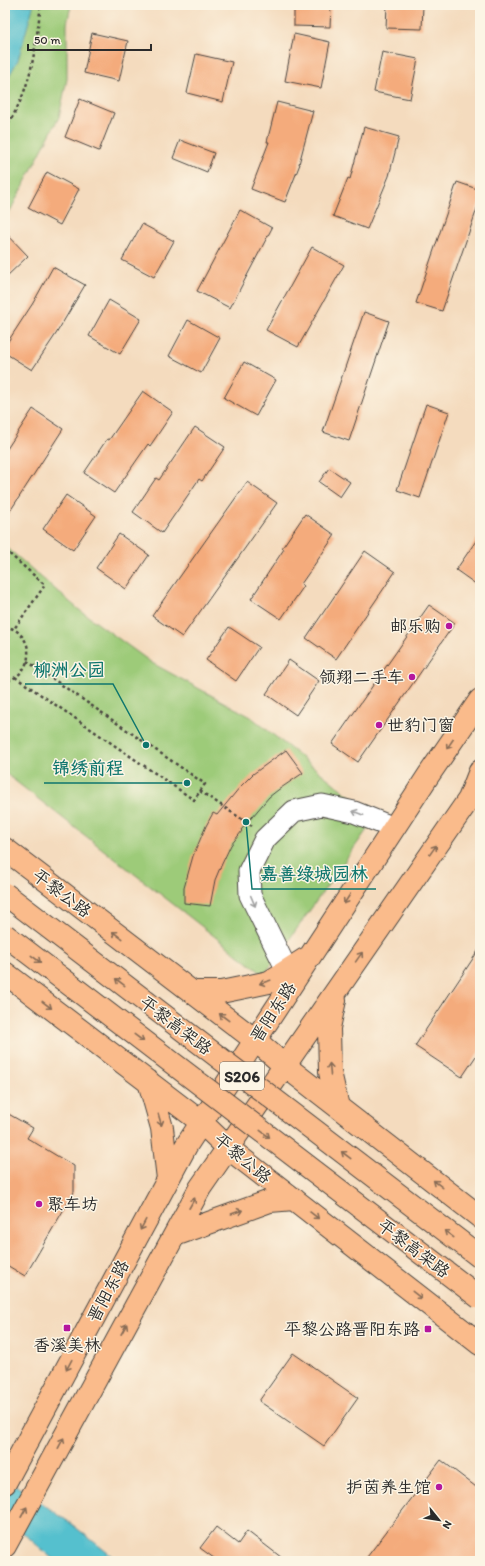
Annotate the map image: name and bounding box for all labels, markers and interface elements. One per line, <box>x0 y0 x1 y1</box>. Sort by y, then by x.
scale bar <box>28 26 151 52</box>
text: 50 m <box>34 33 60 47</box>
place label: 邮乐购 <box>390 616 441 636</box>
marker: 邮乐购 <box>444 621 454 631</box>
callout: 柳洲公园 <box>25 654 113 684</box>
text: 柳洲公园 <box>33 659 105 681</box>
place label: 领翔二手车 <box>319 667 404 687</box>
marker: 领翔二手车 <box>407 672 417 682</box>
place label: 世豹门窗 <box>387 715 455 735</box>
marker: 世豹门窗 <box>374 720 384 730</box>
one-way arrow <box>446 738 454 749</box>
callout: 锦绣前程 <box>44 753 132 783</box>
text: 锦绣前程 <box>52 757 124 779</box>
one-way arrow <box>352 809 364 817</box>
one-way arrow <box>429 845 437 856</box>
callout: 嘉善绿城园林 <box>252 859 376 889</box>
text: 嘉善绿城园林 <box>260 863 368 885</box>
street label: 平黎公路 <box>29 865 95 921</box>
one-way arrow <box>343 893 351 905</box>
one-way arrow <box>250 894 257 906</box>
one-way arrow <box>111 931 122 939</box>
one-way arrow <box>355 952 364 963</box>
one-way arrow <box>30 955 41 963</box>
one-way arrow <box>115 978 126 986</box>
street label: 晋阳东路 <box>246 978 300 1046</box>
one-way arrow <box>259 979 272 986</box>
street label: 平黎高架路 <box>136 991 216 1059</box>
one-way arrow <box>42 1001 53 1009</box>
one-way arrow <box>218 1013 229 1021</box>
one-way arrow <box>134 1034 145 1042</box>
road number: S206 <box>220 1062 264 1090</box>
one-way arrow <box>326 1063 334 1076</box>
one-way arrow <box>157 1113 164 1126</box>
street label: 平黎公路 <box>211 1128 275 1188</box>
one-way arrow <box>259 1130 270 1138</box>
one-way arrow <box>340 1151 351 1159</box>
one-way arrow <box>433 1180 444 1189</box>
place label: 聚车坊 <box>47 1194 98 1214</box>
one-way arrow <box>189 1197 197 1209</box>
marker: 聚车坊 <box>34 1199 44 1209</box>
one-way arrow <box>231 1208 244 1215</box>
one-way arrow <box>309 1211 320 1219</box>
street label: 平黎高架路 <box>374 1214 454 1282</box>
one-way arrow <box>139 1219 147 1231</box>
one-way arrow <box>444 1230 455 1238</box>
street label: 晋阳东路 <box>83 1256 133 1326</box>
one-way arrow <box>411 1291 422 1299</box>
place label: 平黎公路晋阳东路 <box>284 1319 420 1339</box>
marker: 香溪美林 <box>62 1323 72 1333</box>
one-way arrow <box>120 1323 128 1335</box>
marker: 平黎公路晋阳东路 <box>423 1324 433 1334</box>
place label: 香溪美林 <box>33 1335 101 1355</box>
one-way arrow <box>65 1359 72 1371</box>
one-way arrow <box>58 1437 66 1449</box>
place label: 护茵养生馆 <box>346 1477 431 1497</box>
marker: 护茵养生馆 <box>434 1482 444 1492</box>
north arrow <box>419 1500 459 1540</box>
one-way arrow <box>20 1506 28 1518</box>
text: N <box>440 1518 455 1531</box>

